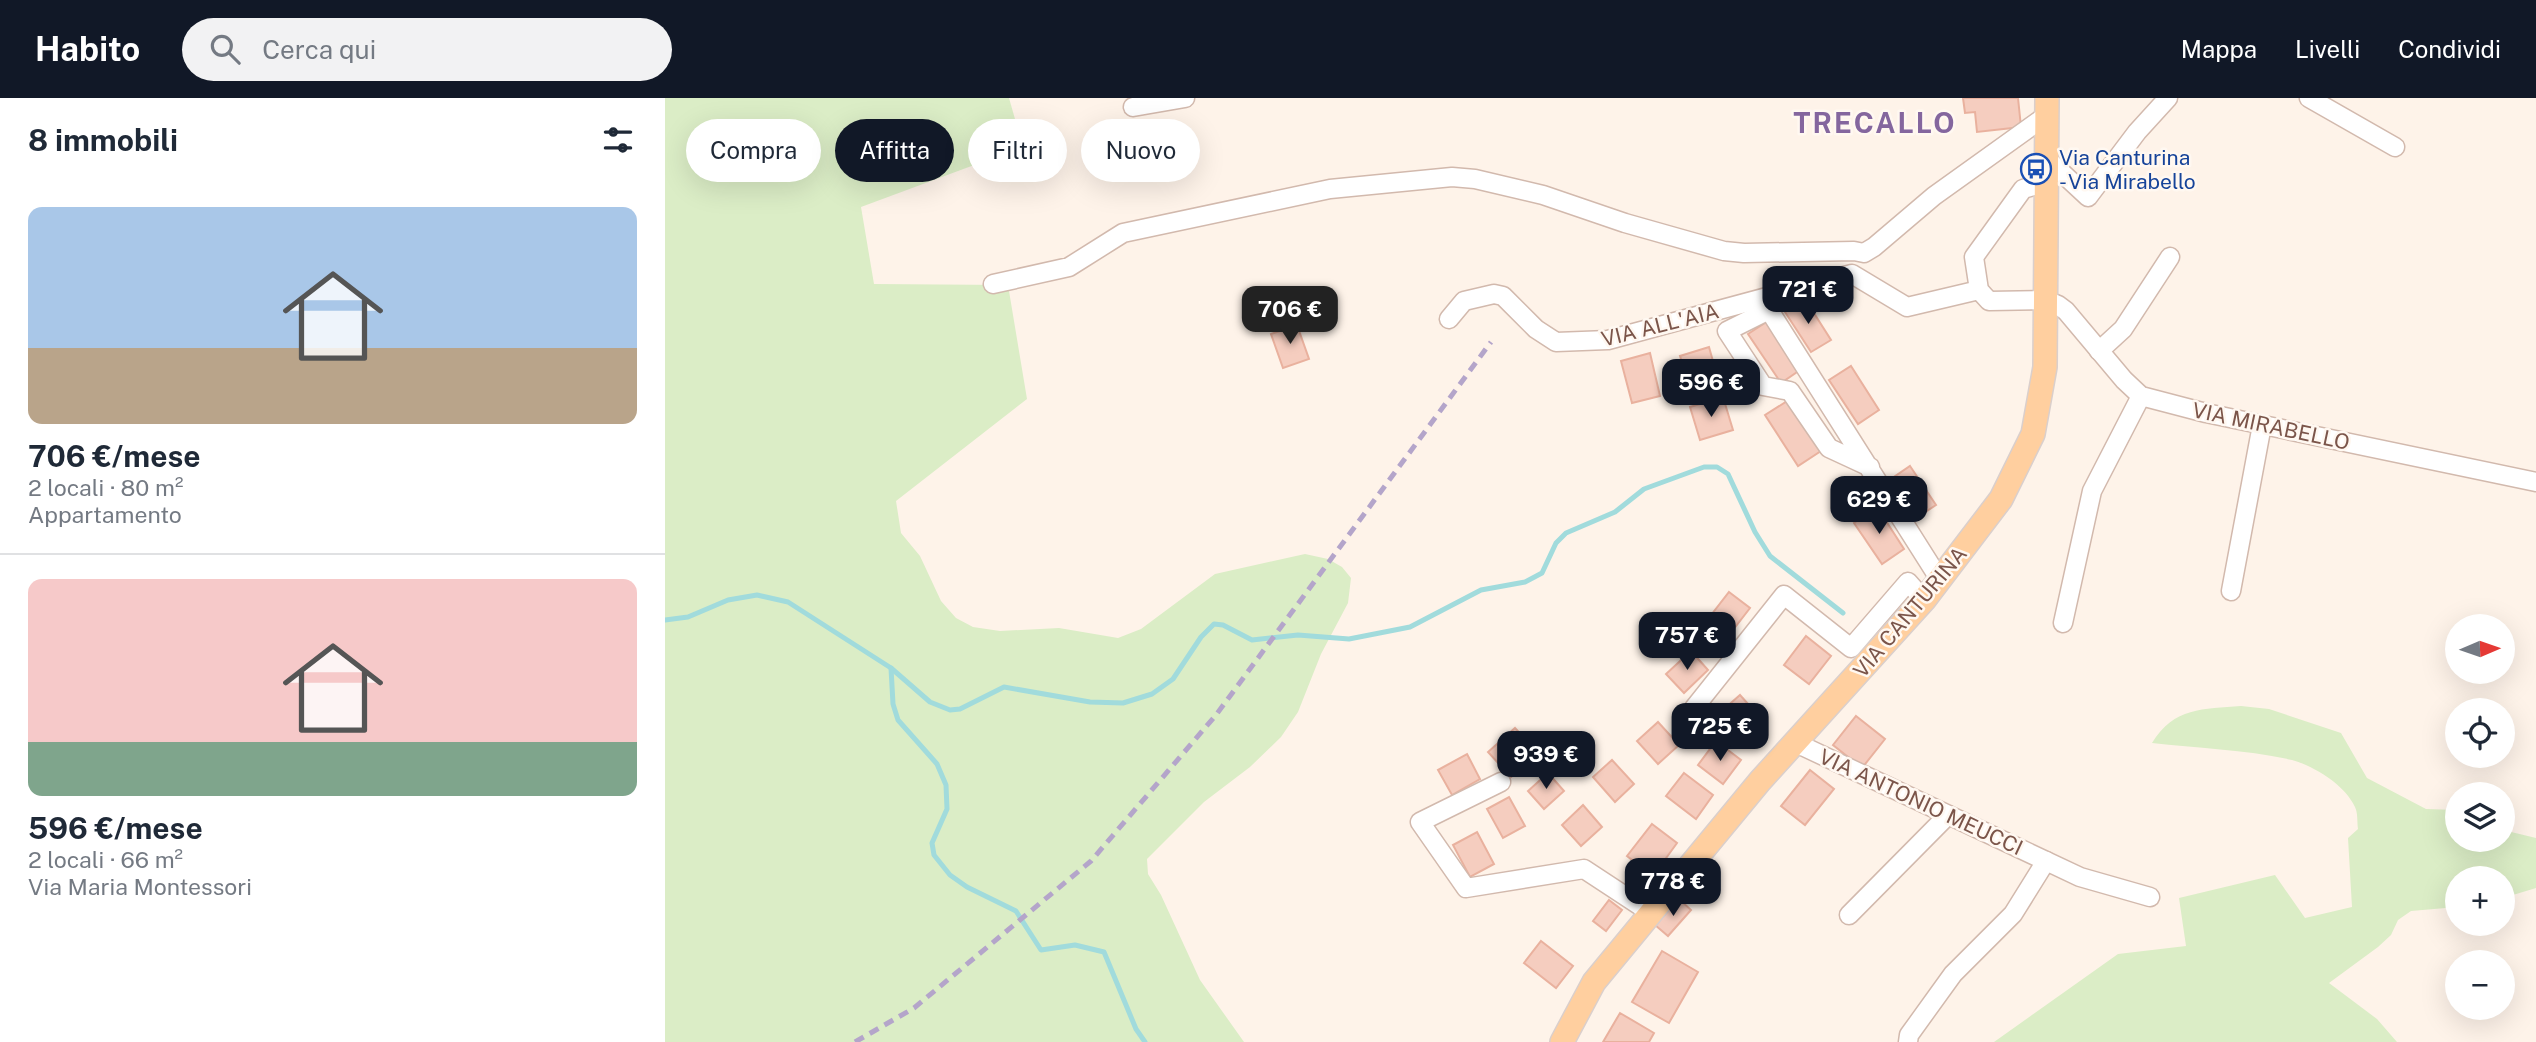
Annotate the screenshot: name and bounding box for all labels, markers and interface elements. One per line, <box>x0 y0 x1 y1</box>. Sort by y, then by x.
search box <box>182 18 672 81</box>
text: Habito <box>35 30 140 68</box>
icon: search <box>206 30 244 68</box>
text: Cerca qui <box>262 34 376 65</box>
text: Mappa <box>2181 35 2257 63</box>
text: Livelli <box>2295 35 2360 63</box>
text: Condividi <box>2398 35 2501 63</box>
district label: TRECALLO <box>1793 106 1957 139</box>
chip: Compra <box>686 119 821 182</box>
chip: Affitta <box>835 119 954 182</box>
chip: Filtri <box>968 119 1067 182</box>
chip: Nuovo <box>1081 119 1200 182</box>
icon: filters <box>599 121 637 159</box>
text: 8 immobili <box>28 122 178 158</box>
place label: Via Canturina - Via Mirabello <box>2059 145 2196 194</box>
bus stop icon: Via Canturina - Via Mirabello <box>2019 152 2053 186</box>
icon: home <box>270 253 396 379</box>
pin: 721 € <box>1759 266 1857 326</box>
text: 721 € <box>1778 275 1838 302</box>
pin: 706 € <box>1241 286 1339 346</box>
text: 706 € <box>1258 295 1322 322</box>
street label: VIA ALL'AIA <box>1599 298 1721 352</box>
pin: 596 € <box>1662 360 1760 419</box>
text: 596 € <box>1678 368 1744 395</box>
street label: VIA MIRABELLO <box>2190 397 2352 455</box>
text: 706 €/mese <box>28 438 201 474</box>
text: 2 locali · 80 m² <box>28 474 183 501</box>
pin: 629 € <box>1830 476 1928 536</box>
text: 629 € <box>1846 485 1912 512</box>
text: Appartamento <box>28 501 182 528</box>
street label: VIA CANTURINA <box>1848 541 1972 682</box>
pin: 757 € <box>1638 612 1736 672</box>
north arrow <box>2445 614 2515 684</box>
map controls <box>2445 614 2515 1020</box>
text: 757 € <box>1655 621 1719 648</box>
icon: home <box>270 625 396 751</box>
button: locate <box>2445 698 2515 768</box>
pin: 725 € <box>1671 704 1769 763</box>
text: 725 € <box>1688 712 1752 739</box>
pin: 939 € <box>1497 732 1595 791</box>
text: 939 € <box>1513 740 1579 767</box>
street label: VIA ANTONIO MEUCCI <box>1815 744 2027 860</box>
button: layers <box>2445 782 2515 852</box>
text: 596 €/mese <box>28 810 203 846</box>
text: 2 locali · 66 m² <box>28 846 183 873</box>
pin: 778 € <box>1624 858 1722 918</box>
button: + <box>2445 866 2515 936</box>
text: 778 € <box>1641 867 1705 894</box>
text: Via Maria Montessori <box>28 873 252 900</box>
button: − <box>2445 950 2515 1020</box>

